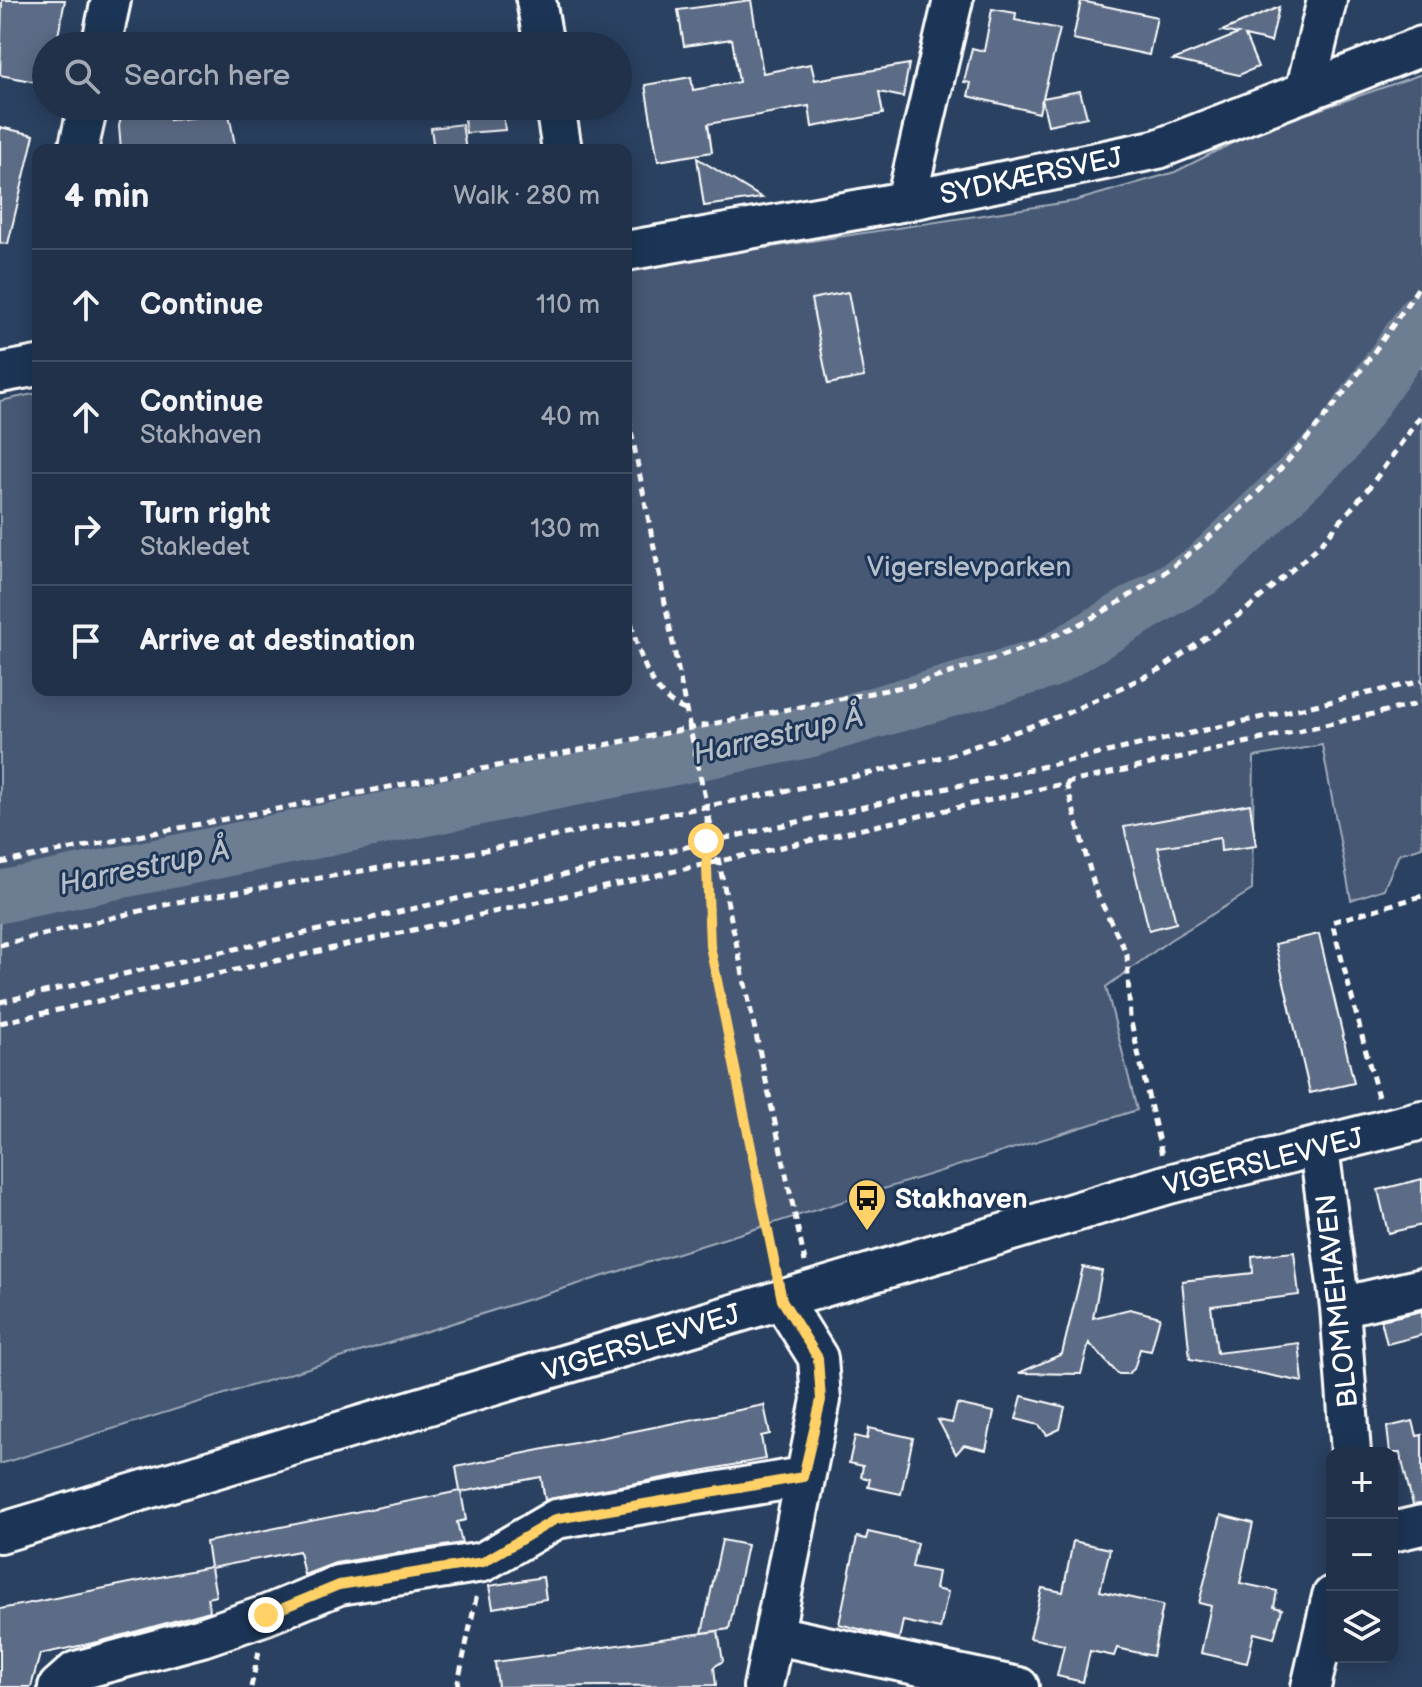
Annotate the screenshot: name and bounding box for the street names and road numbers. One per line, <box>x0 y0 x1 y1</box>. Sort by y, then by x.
street label: SYDKÆRSVEJ <box>937 141 1126 212</box>
street label: VIGERSLEVVEJ <box>1160 1121 1368 1203</box>
street label: BLOMMEHAVEN <box>1310 1192 1365 1409</box>
street label: VIGERSLEVVEJ <box>539 1297 745 1389</box>

